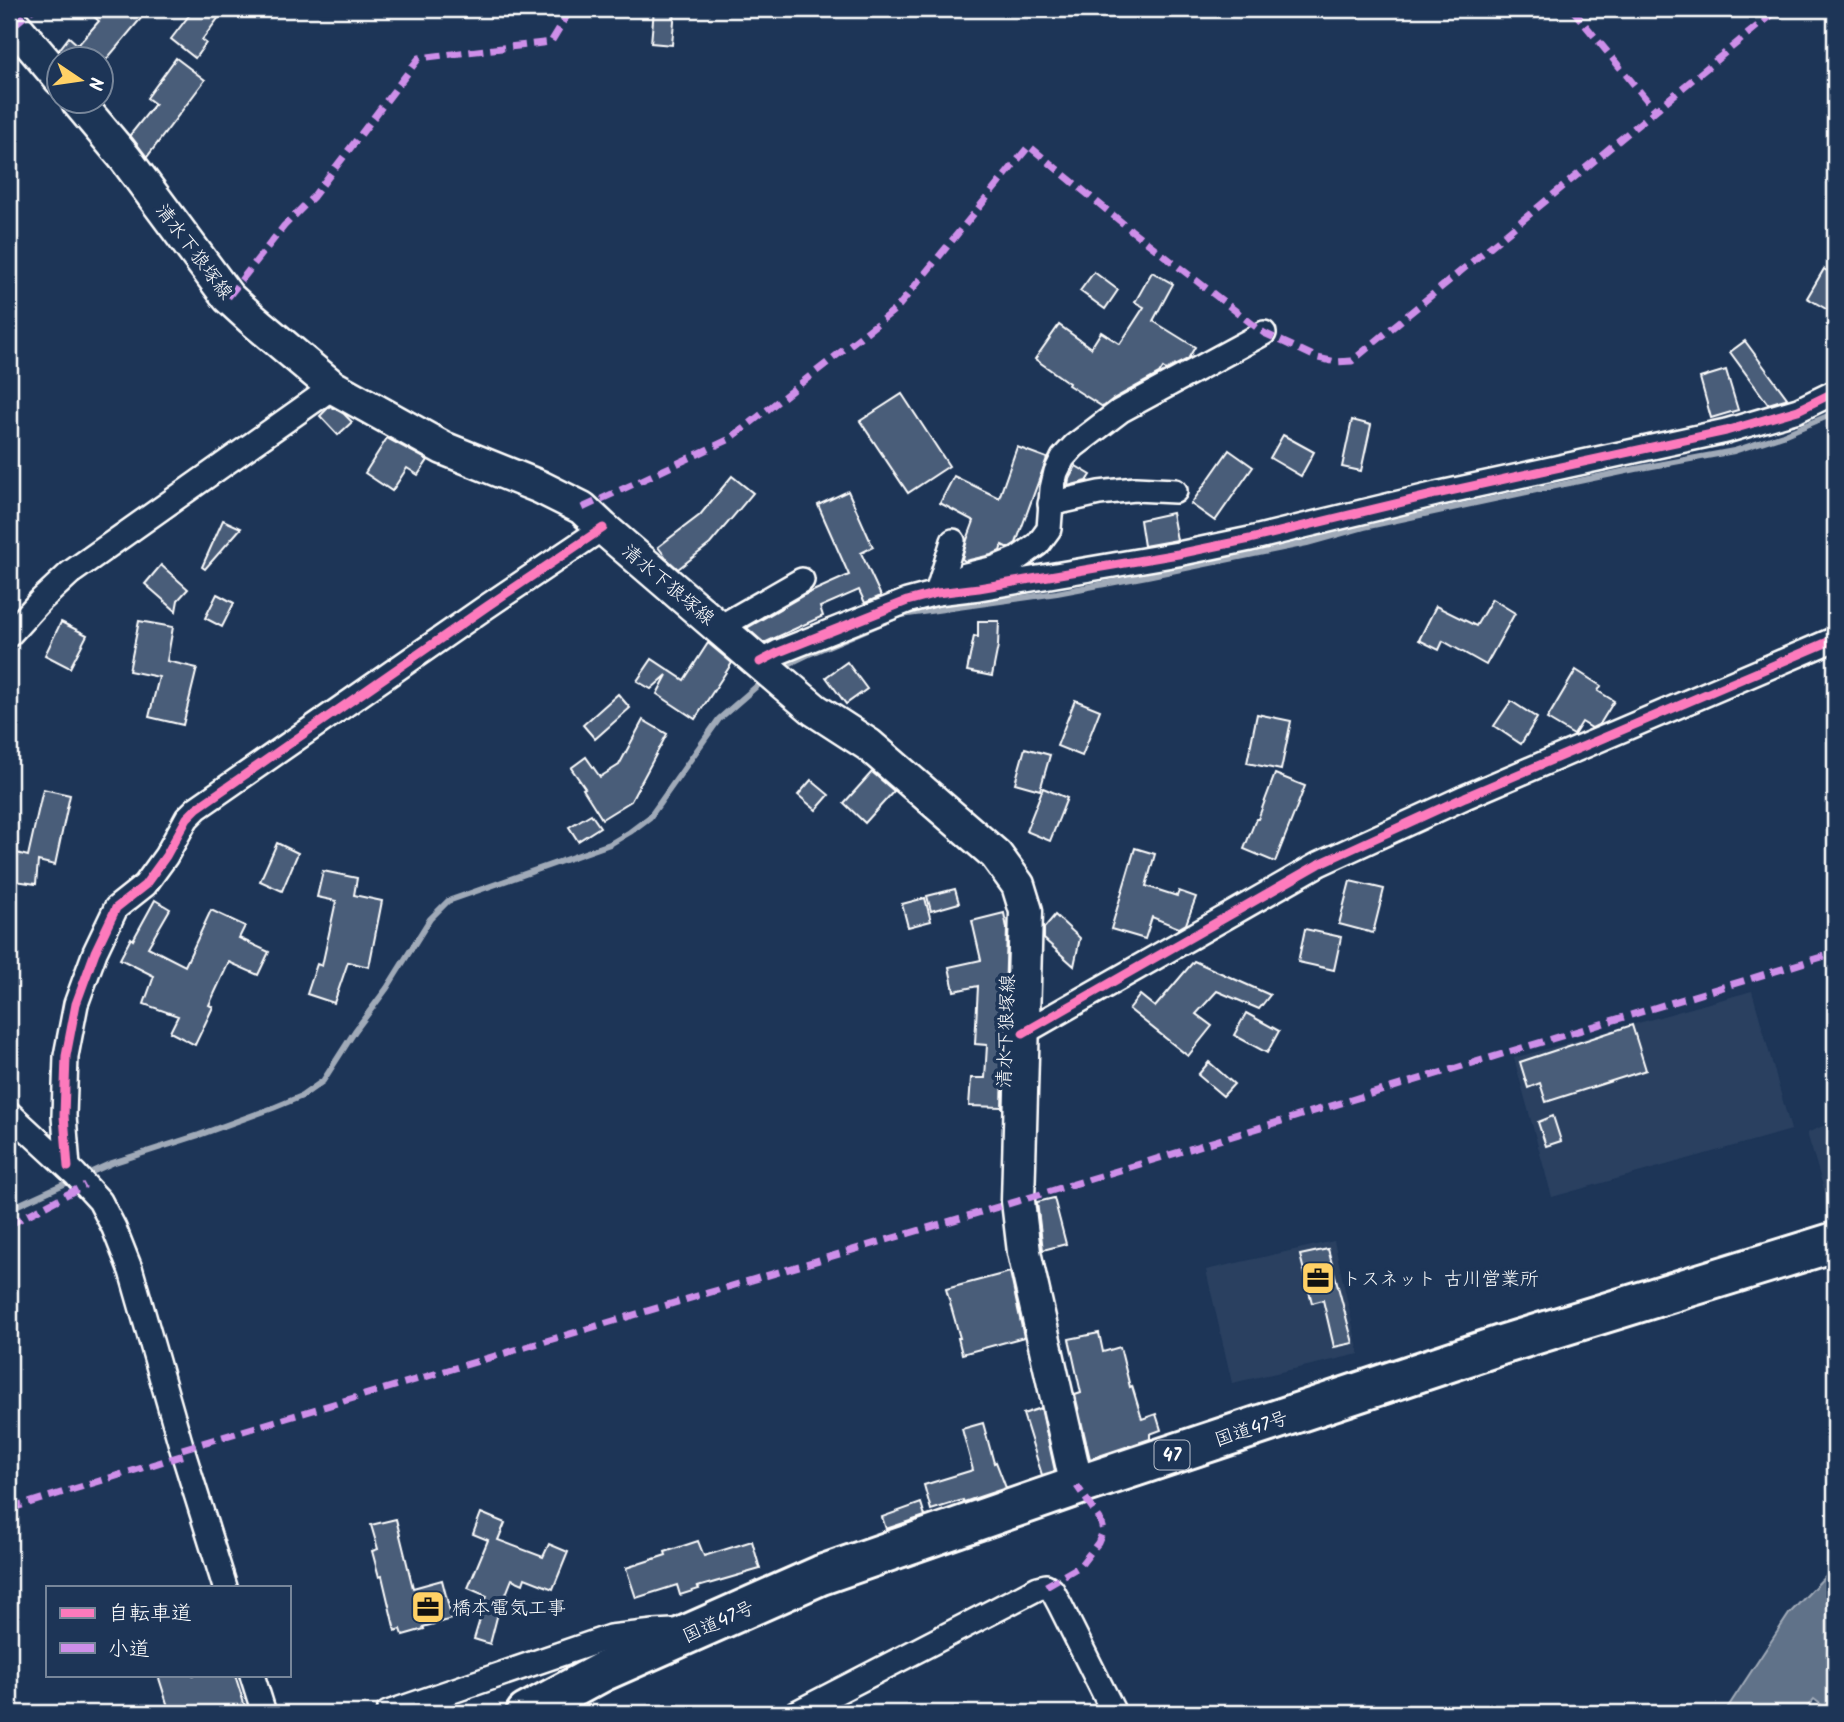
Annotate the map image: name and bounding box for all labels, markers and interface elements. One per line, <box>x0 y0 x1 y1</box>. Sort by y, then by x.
north arrow <box>46 46 116 116</box>
text: N <box>79 74 111 93</box>
street label: 清水下狼塚線 <box>147 198 240 307</box>
street label: 清水下狼塚線 <box>614 537 721 634</box>
street label: 清水下狼塚線 <box>990 974 1024 1089</box>
office icon: トスネット 古川営業所 <box>1299 1259 1337 1297</box>
place label: トスネット 古川営業所 <box>1342 1265 1539 1295</box>
street label: 国道47号 <box>1211 1404 1293 1456</box>
road number: 47 <box>1154 1440 1190 1470</box>
legend <box>46 1586 290 1676</box>
office icon: 橋本電気工事 <box>409 1588 447 1626</box>
place label: 橋本電気工事 <box>452 1594 566 1624</box>
street label: 国道47号 <box>678 1594 760 1652</box>
text: 自転車道 <box>108 1598 192 1631</box>
text: 小道 <box>108 1634 150 1667</box>

